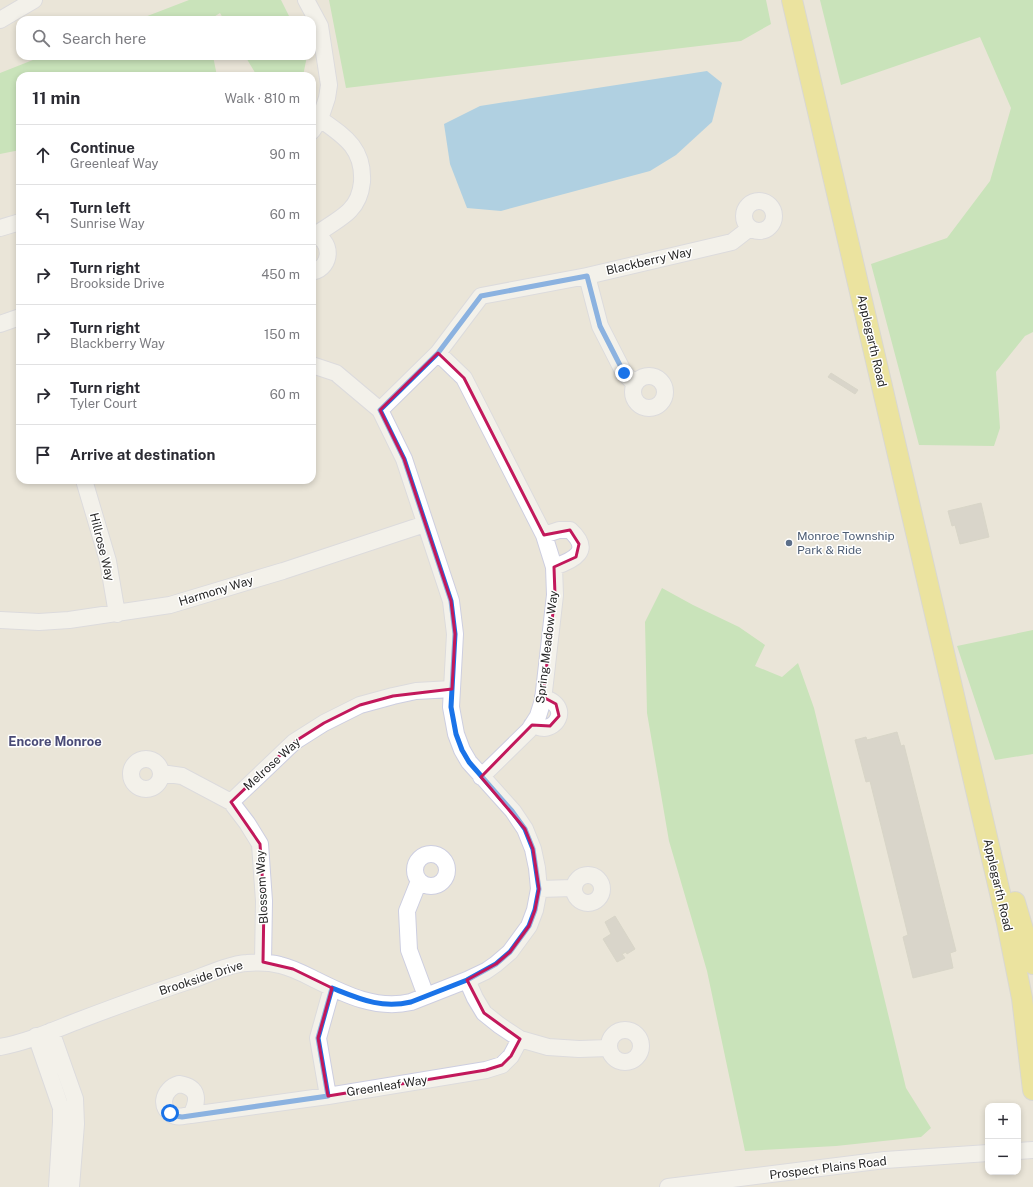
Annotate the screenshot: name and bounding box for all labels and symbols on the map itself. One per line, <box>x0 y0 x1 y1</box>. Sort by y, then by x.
street label: Blackberry Way <box>605 244 694 278</box>
street label: Applegarth Road <box>855 293 889 389</box>
route end <box>615 364 633 382</box>
street label: Hillrose Way <box>87 511 117 583</box>
place label: Monroe Township Park & Ride <box>797 529 895 557</box>
marker: Monroe Township Park & Ride <box>784 538 794 548</box>
street label: Harmony Way <box>177 573 255 609</box>
street label: Spring Meadow Way <box>533 589 561 704</box>
district label: Encore Monroe <box>8 734 102 749</box>
street label: Melrose Way <box>241 735 304 793</box>
street label: Applegarth Road <box>981 837 1015 933</box>
street label: Blossom Way <box>253 849 271 924</box>
street label: Brookside Drive <box>157 958 245 998</box>
street label: Greenleaf Way <box>346 1073 429 1099</box>
route start <box>161 1104 179 1122</box>
street label: Prospect Plains Road <box>769 1154 887 1182</box>

